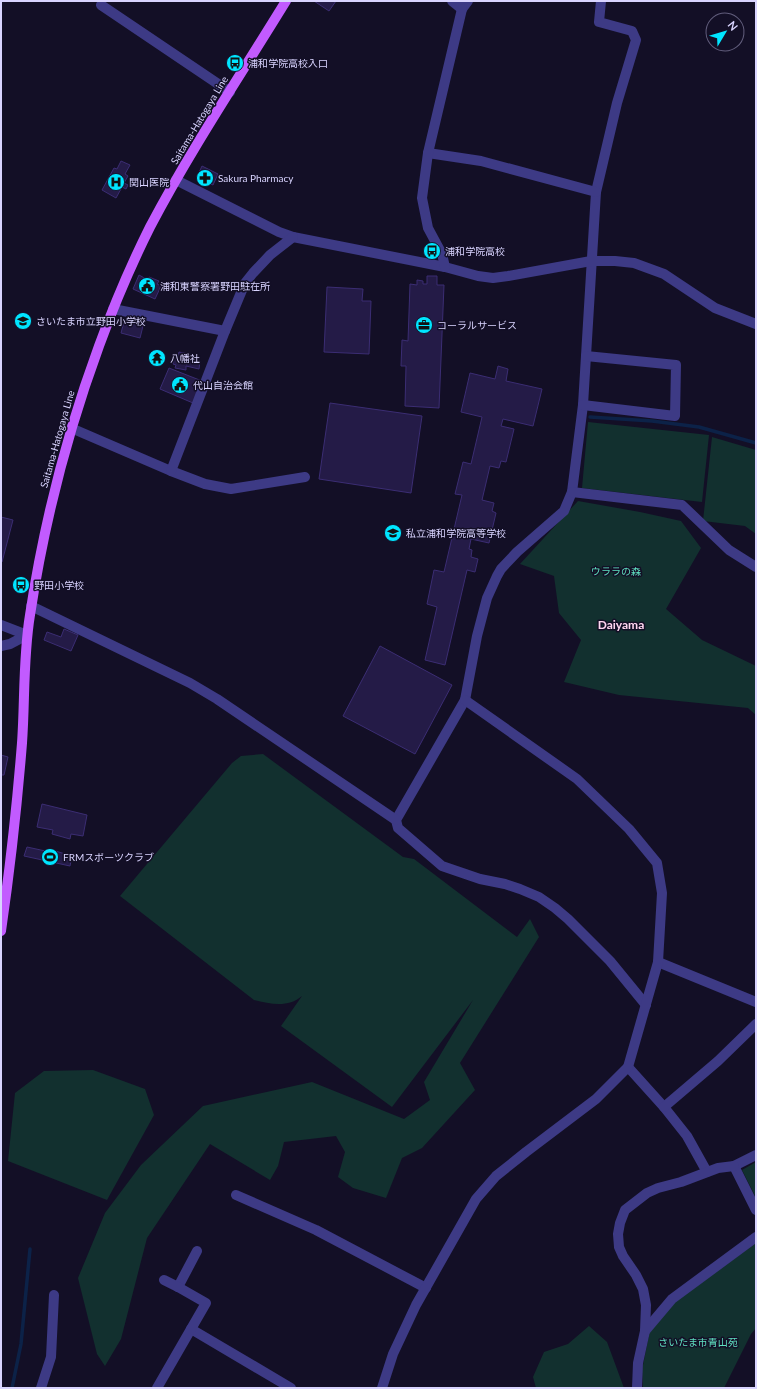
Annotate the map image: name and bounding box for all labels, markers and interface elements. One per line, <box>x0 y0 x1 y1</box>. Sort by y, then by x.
north arrow <box>705 12 745 52</box>
text: N <box>726 18 741 33</box>
bus stop icon: 浦和学院高校入口 <box>225 53 245 73</box>
place label: 浦和学院高校入口 <box>248 57 328 69</box>
street label: Saitama-Hatogaya Line <box>168 74 230 166</box>
pharmacy icon: Sakura Pharmacy <box>195 168 215 188</box>
hospital icon: 関山医院 <box>106 172 126 192</box>
place label: Sakura Pharmacy <box>218 172 294 184</box>
place label: 関山医院 <box>129 176 169 188</box>
bus stop icon: 浦和学院高校 <box>422 241 442 261</box>
place label: 浦和学院高校 <box>445 245 505 257</box>
public building icon: 浦和東警察署野田駐在所 <box>137 276 157 296</box>
place label: 浦和東警察署野田駐在所 <box>160 280 270 292</box>
school or university icon: さいたま市立野田小学校 <box>13 311 33 331</box>
place label: さいたま市立野田小学校 <box>36 315 146 327</box>
office icon: コーラルサービス <box>414 315 434 335</box>
place label: コーラルサービス <box>437 319 517 331</box>
temple icon: 八幡社 <box>147 348 167 368</box>
place label: 八幡社 <box>170 352 200 364</box>
public building icon: 代山自治会館 <box>170 375 190 395</box>
place label: 代山自治会館 <box>193 379 253 391</box>
street label: Saitama-Hatogaya Line <box>37 389 77 489</box>
school or university icon: 私立浦和学院高等学校 <box>383 523 403 543</box>
place label: 私立浦和学院高等学校 <box>406 527 506 539</box>
park label: ウララの森 <box>591 565 641 577</box>
bus stop icon: 野田小学校 <box>11 575 31 595</box>
place label: 野田小学校 <box>34 579 84 591</box>
district label: Daiyama <box>598 617 644 632</box>
sports icon: FRMスポーツクラブ <box>40 847 60 867</box>
place label: FRMスポーツクラブ <box>63 851 154 863</box>
park label: さいたま市青山苑 <box>658 1336 738 1348</box>

